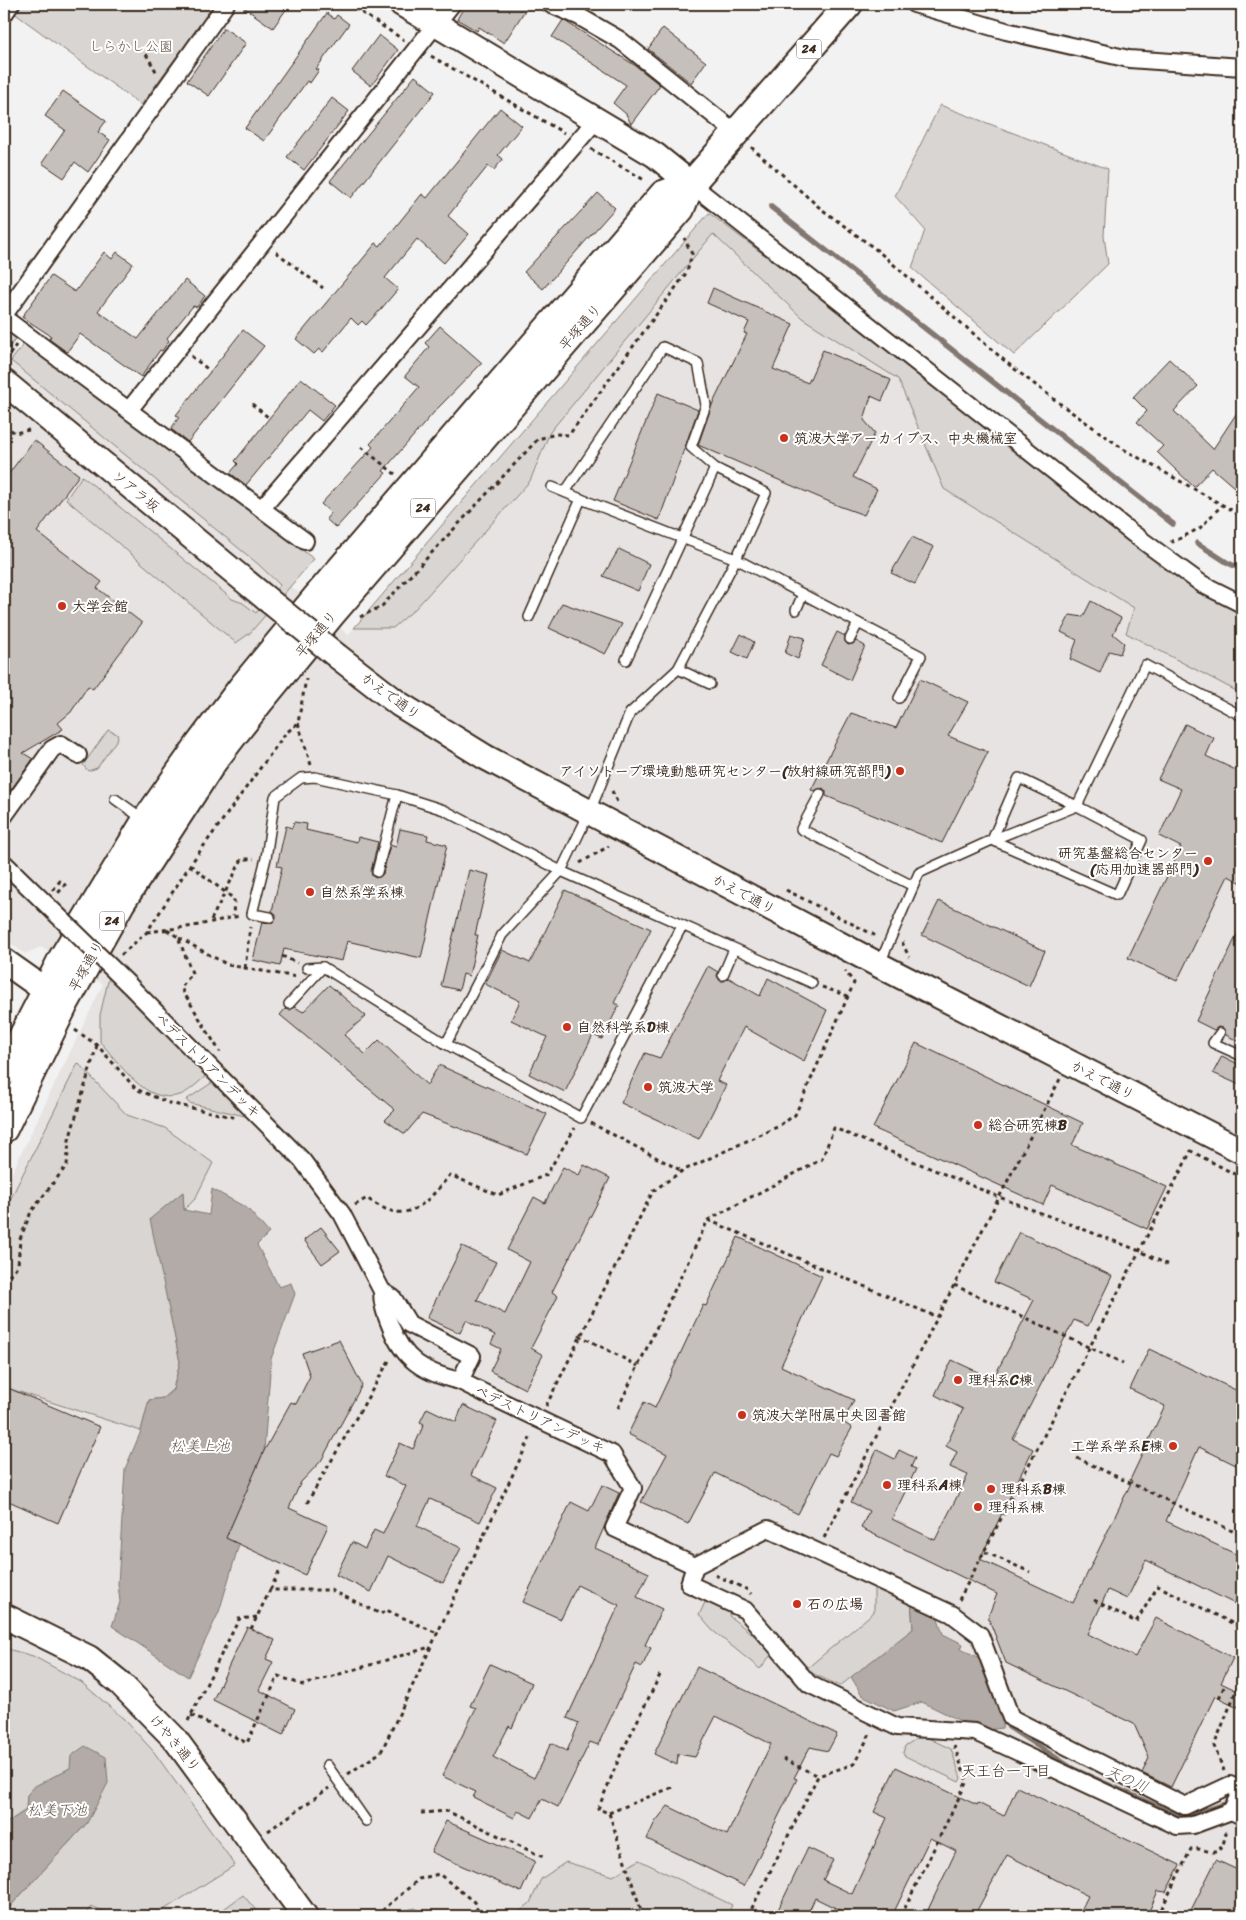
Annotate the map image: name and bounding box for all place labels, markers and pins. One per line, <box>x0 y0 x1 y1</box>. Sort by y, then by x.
place label: 筑波大学アーカイブス、中央機械室 <box>794 426 1017 451</box>
marker: 筑波大学アーカイブス、中央機械室 <box>778 432 790 444</box>
place label: 大学会館 <box>72 594 128 619</box>
marker: 大学会館 <box>56 600 68 612</box>
place label: アイソトープ環境動態研究センター(放射線研究部門) <box>559 759 891 784</box>
marker: アイソトープ環境動態研究センター(放射線研究部門) <box>894 765 906 777</box>
place label: 研究基盤総合センター (応用加速器部門) <box>1058 841 1199 882</box>
marker: 研究基盤総合センター (応用加速器部門) <box>1202 855 1214 867</box>
place label: 自然系学系棟 <box>320 880 405 905</box>
marker: 自然系学系棟 <box>304 886 316 898</box>
place label: 自然科学系D棟 <box>577 1015 670 1040</box>
marker: 自然科学系D棟 <box>561 1021 573 1033</box>
place label: 筑波大学 <box>658 1075 714 1100</box>
marker: 筑波大学 <box>642 1081 654 1093</box>
place label: 総合研究棟B <box>988 1113 1067 1138</box>
marker: 総合研究棟B <box>972 1119 984 1131</box>
place label: 理科系C棟 <box>968 1368 1034 1393</box>
marker: 理科系C棟 <box>952 1374 964 1386</box>
place label: 筑波大学附属中央図書館 <box>752 1403 906 1428</box>
marker: 筑波大学附属中央図書館 <box>736 1409 748 1421</box>
place label: 工学系学系E棟 <box>1071 1434 1164 1459</box>
marker: 工学系学系E棟 <box>1167 1440 1179 1452</box>
place label: 理科系A棟 <box>897 1473 963 1498</box>
place label: 理科系B棟 <box>1001 1477 1067 1502</box>
marker: 理科系A棟 <box>881 1479 893 1491</box>
marker: 理科系B棟 <box>985 1483 997 1495</box>
place label: 理科系棟 <box>988 1495 1045 1520</box>
marker: 理科系棟 <box>972 1501 984 1513</box>
place label: 石の広場 <box>807 1592 863 1617</box>
marker: 石の広場 <box>791 1598 803 1610</box>

